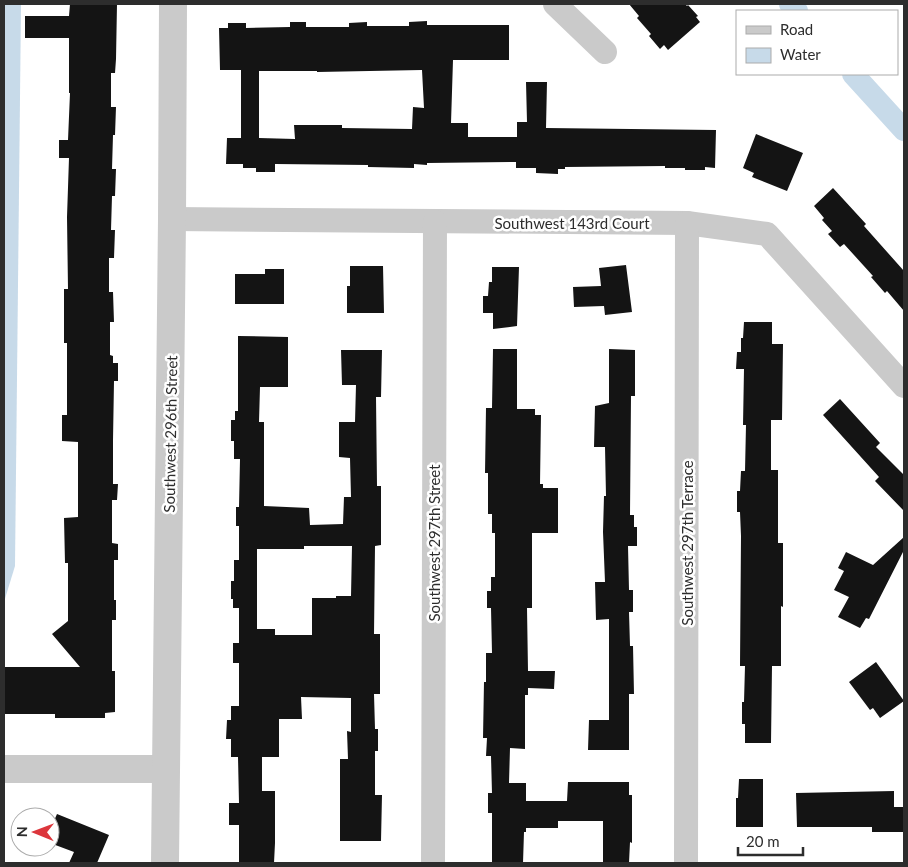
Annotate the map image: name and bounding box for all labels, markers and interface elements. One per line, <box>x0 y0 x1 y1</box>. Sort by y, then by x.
legend <box>736 10 898 75</box>
text: Road <box>780 20 813 38</box>
text: Water <box>780 45 821 63</box>
street label: Southwest 143rd Court <box>494 214 650 232</box>
street label: Southwest 296th Street <box>160 355 180 513</box>
street label: Southwest 297th Terrace <box>678 460 696 626</box>
street label: Southwest 297th Street <box>425 464 443 622</box>
north arrow <box>10 807 60 857</box>
scale bar <box>738 824 803 856</box>
text: N <box>13 826 30 837</box>
text: 20 m <box>746 832 780 850</box>

